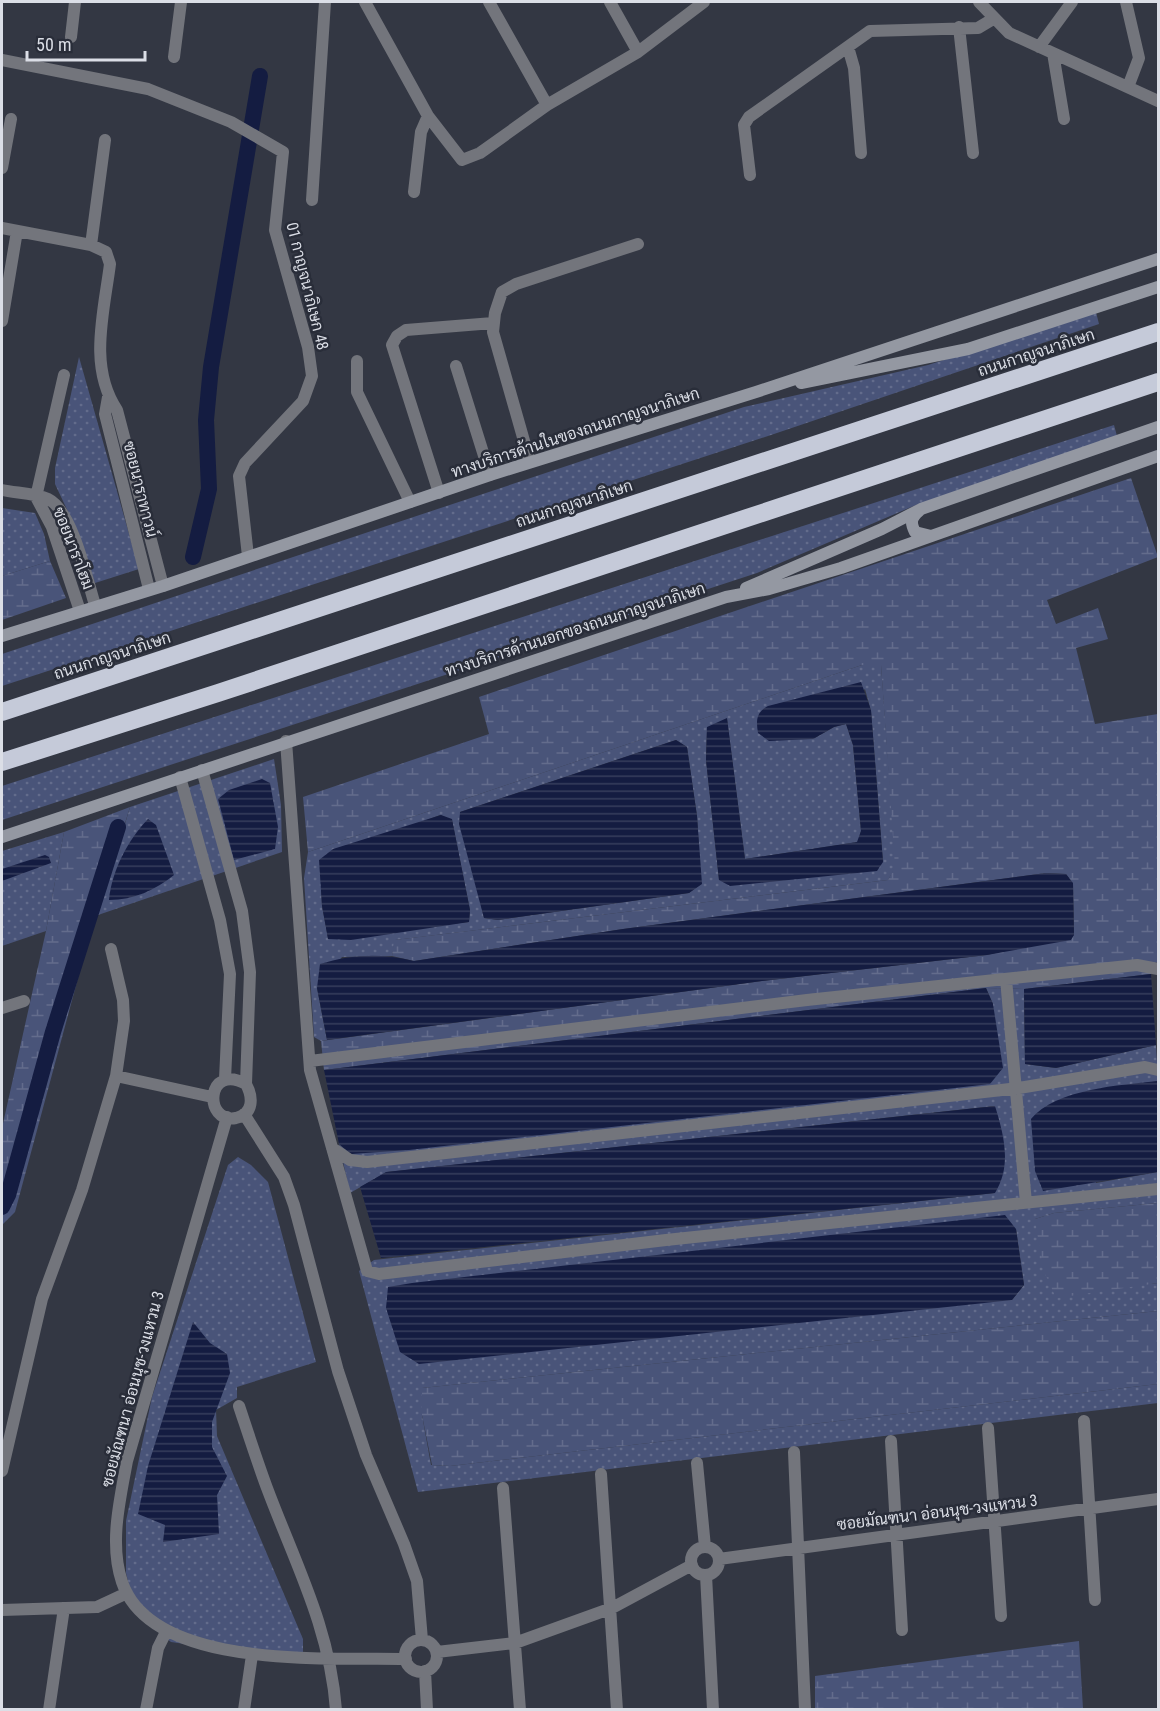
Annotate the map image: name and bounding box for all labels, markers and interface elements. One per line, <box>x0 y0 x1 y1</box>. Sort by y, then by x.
scale bar <box>27 24 146 62</box>
text: 50 m <box>36 34 71 55</box>
street label: 01 กาญจนาภิเษก 48 <box>282 220 333 352</box>
street label: ถนนกาญจนาภิเษก <box>975 325 1097 380</box>
street label: ทางบริการด้านในของถนนกาญจนาภิเษก <box>448 381 702 482</box>
street label: ซอยนาราทาวน์ <box>119 438 165 539</box>
street label: ถนนกาญจนาภิเษก <box>513 476 635 531</box>
street label: ซอยนาราโฮม <box>49 504 100 592</box>
street label: ทางบริการด้านนอกของถนนกาญจนาภิเษก <box>442 577 708 681</box>
street label: ถนนกาญจนาภิเษก <box>51 628 173 683</box>
street label: ซอยมัณฑนา อ่อนนุช-วงแหวน 3 <box>96 1289 170 1490</box>
street label: ซอยมัณฑนา อ่อนนุช-วงแหวน 3 <box>835 1490 1039 1536</box>

